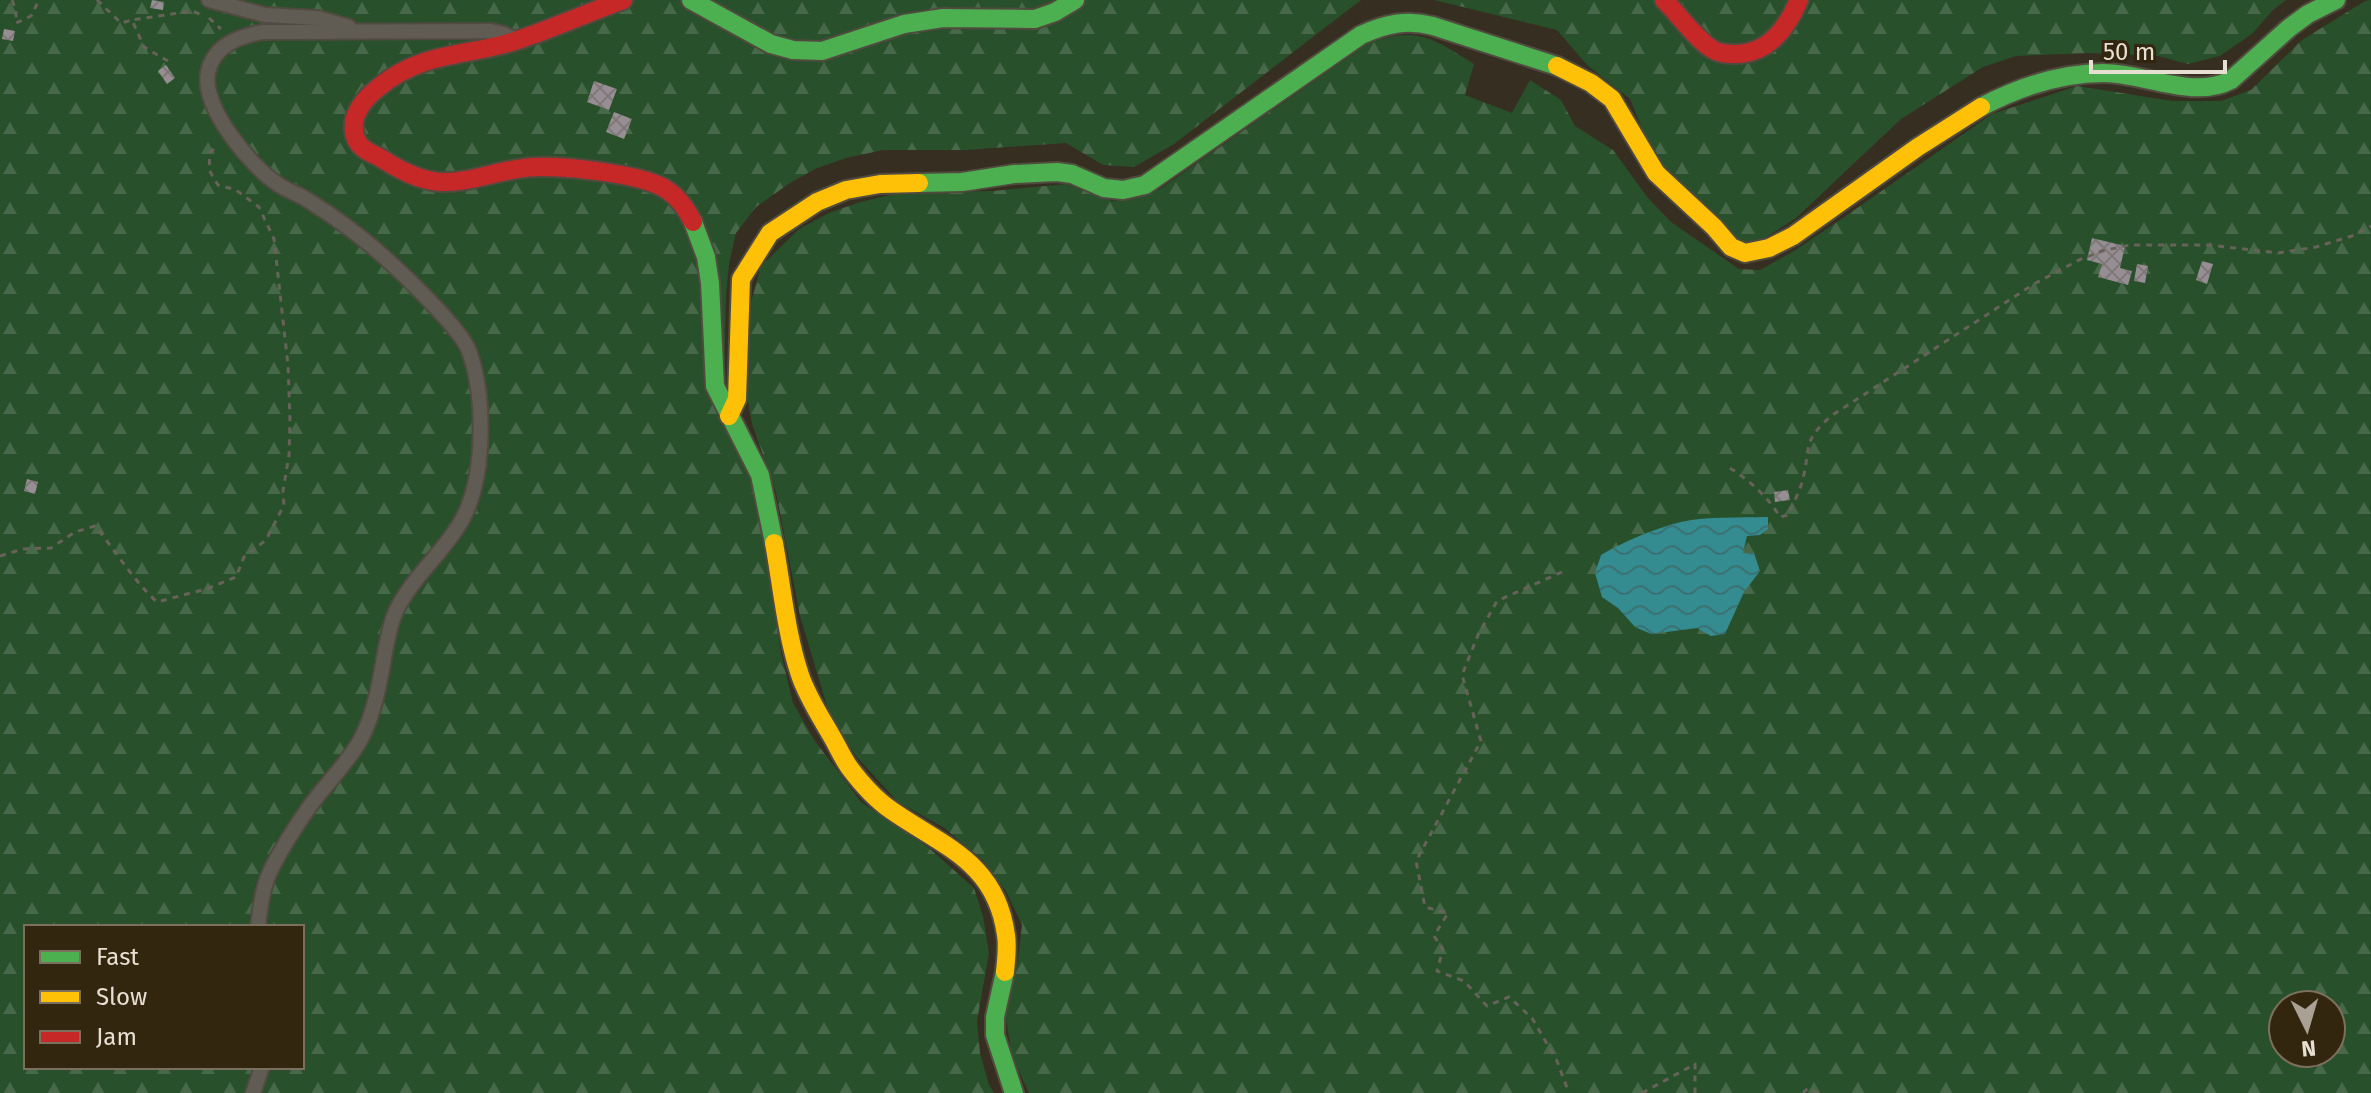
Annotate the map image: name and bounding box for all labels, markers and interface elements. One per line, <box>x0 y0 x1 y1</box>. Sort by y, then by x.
scale bar <box>2091 24 2225 74</box>
text: 50 m <box>2103 38 2155 66</box>
legend <box>24 925 304 1069</box>
text: Fast <box>96 943 139 971</box>
text: Slow <box>96 983 147 1011</box>
north arrow <box>2267 989 2347 1069</box>
text: Jam <box>96 1023 137 1051</box>
text: N <box>2300 1034 2317 1063</box>

